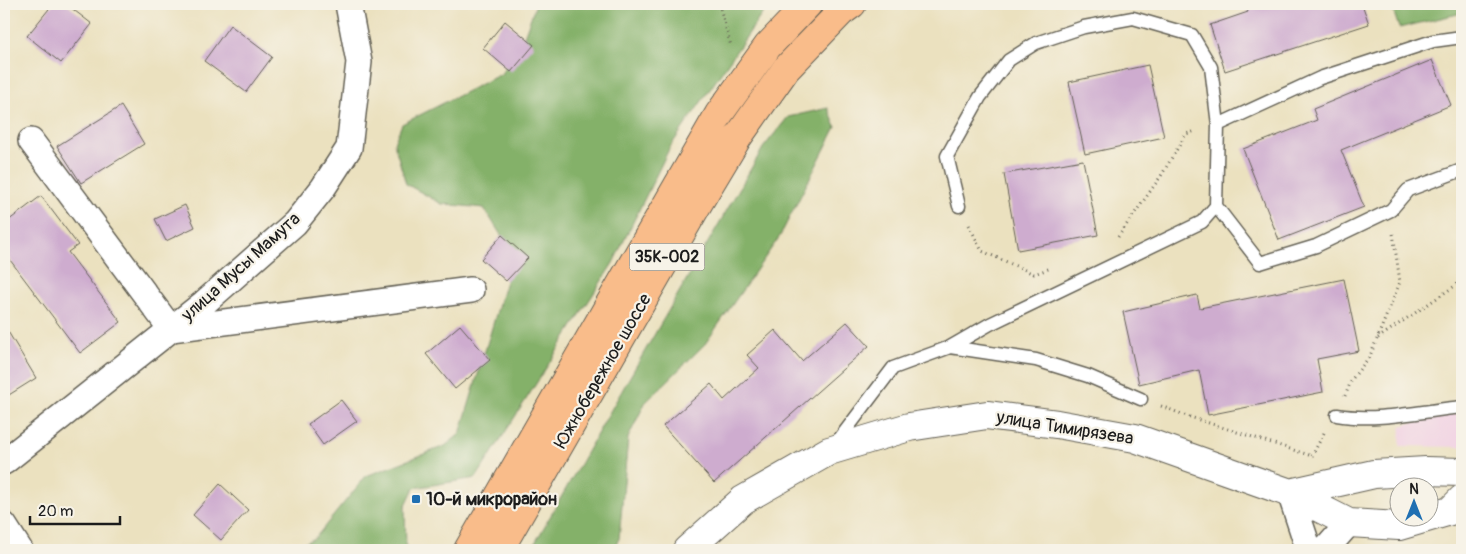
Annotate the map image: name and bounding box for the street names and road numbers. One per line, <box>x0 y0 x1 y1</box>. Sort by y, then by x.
street label: улица Мусы Мамута <box>176 208 305 327</box>
road number: 35К-002 <box>630 243 704 270</box>
street label: Южнобережное шоссе <box>549 289 657 452</box>
street label: улица Тимирязева <box>994 406 1135 450</box>

